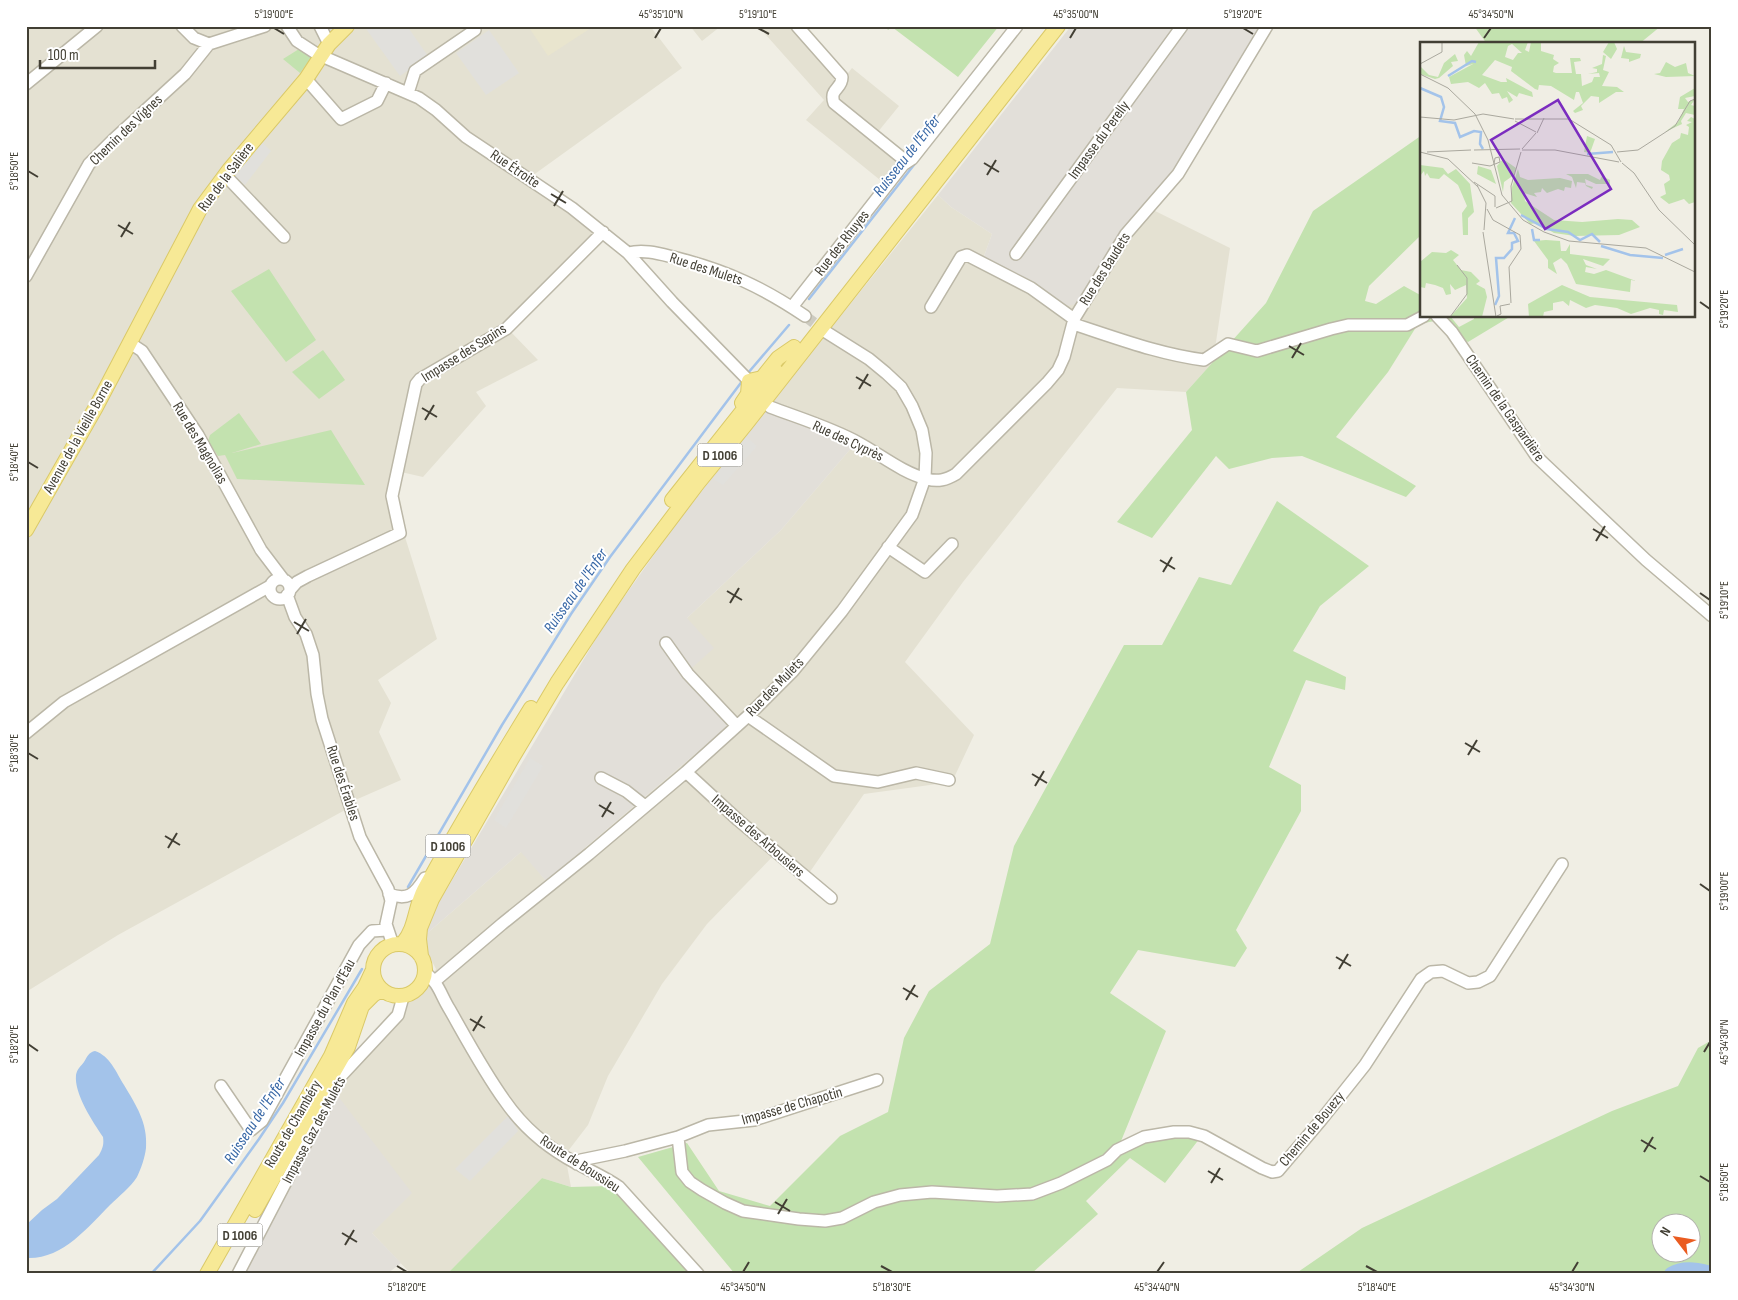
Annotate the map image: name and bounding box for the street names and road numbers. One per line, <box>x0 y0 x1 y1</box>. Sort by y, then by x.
street label: Chemin des Vignes <box>85 90 167 170</box>
street label: Impasse du Perelly <box>1064 97 1134 183</box>
street label: Rue de la Salière <box>194 139 258 215</box>
street label: Rue Étroite <box>486 145 544 193</box>
street label: Rue des Rhuyes <box>810 206 874 280</box>
street label: Rue des Baudets <box>1075 229 1135 309</box>
street label: Rue des Mulets <box>667 248 745 290</box>
street label: Impasse des Sapins <box>418 319 510 387</box>
street label: Chemin de la Gaspardière <box>1461 351 1549 465</box>
street label: Avenue de la Vieille Borne <box>38 377 117 498</box>
street label: Rue des Magnolias <box>168 399 232 487</box>
street label: Rue des Cyprès <box>809 416 887 466</box>
road number: D 1006 <box>698 444 742 466</box>
street label: Rue des Mulets <box>742 653 808 721</box>
street label: Rue des Érables <box>322 743 364 823</box>
street label: Impasse des Arbousiers <box>708 790 808 882</box>
road number: D 1006 <box>426 834 470 858</box>
street label: Impasse du Plan d'Eau <box>290 956 360 1060</box>
street label: Impasse Gaz des Mulets <box>278 1073 350 1187</box>
street label: Route de Chambéry <box>260 1076 326 1171</box>
street label: Impasse de Chapotin <box>739 1083 845 1129</box>
street label: Chemin de Bouezy <box>1275 1087 1349 1170</box>
street label: Route de Boussieu <box>536 1131 624 1197</box>
road number: D 1006 <box>218 1224 262 1246</box>

